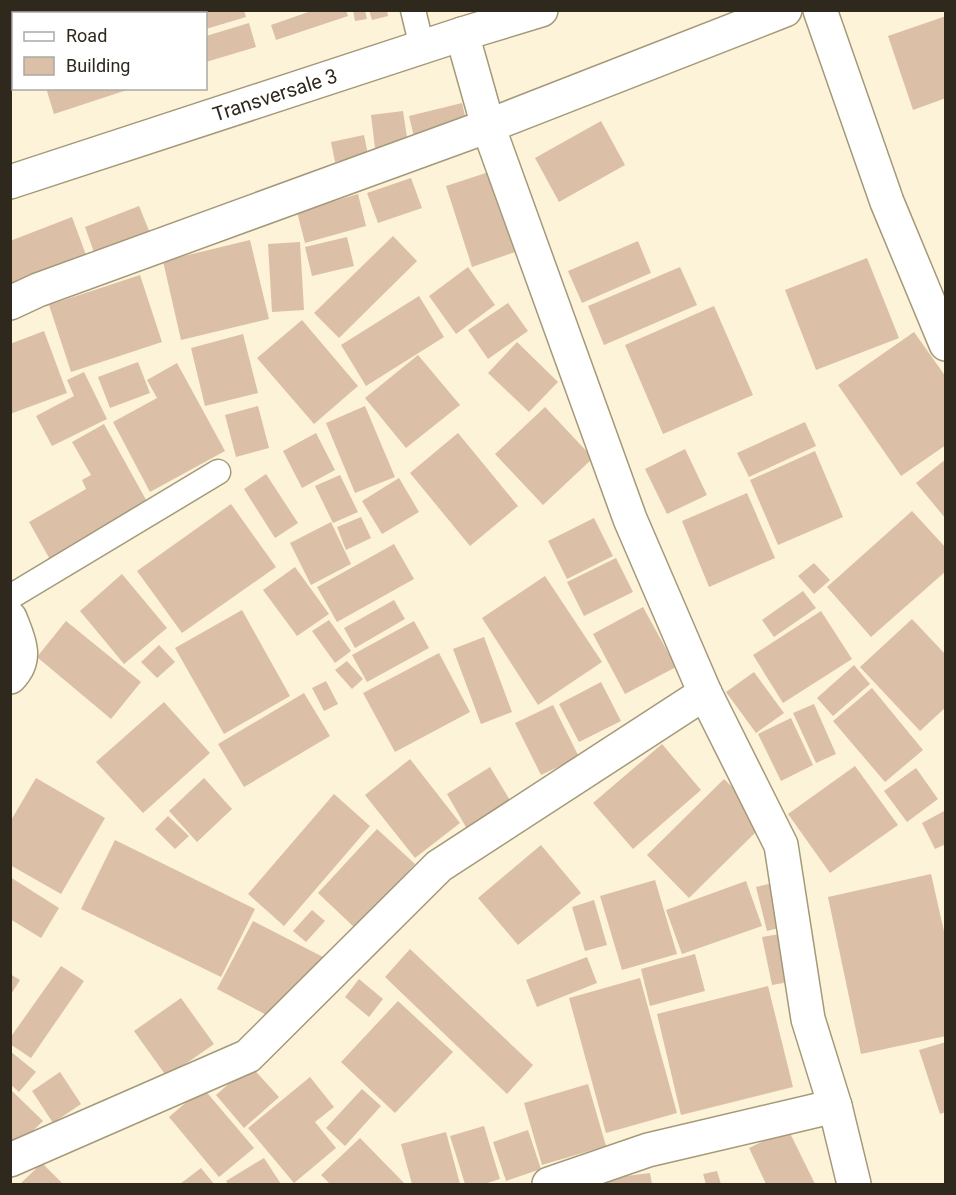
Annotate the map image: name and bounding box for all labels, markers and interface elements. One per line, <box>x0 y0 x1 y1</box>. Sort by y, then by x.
legend <box>12 12 207 90</box>
text: Road <box>66 25 107 46</box>
text: Building <box>66 55 130 76</box>
street label: Transversale 3 <box>210 64 340 126</box>

